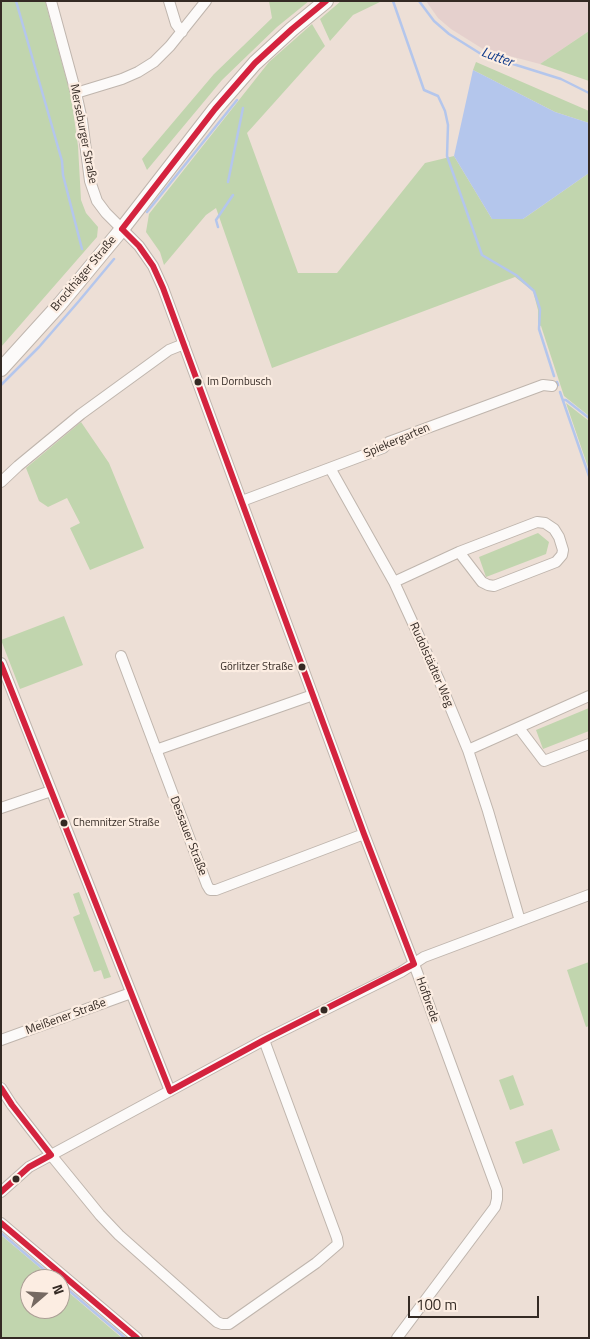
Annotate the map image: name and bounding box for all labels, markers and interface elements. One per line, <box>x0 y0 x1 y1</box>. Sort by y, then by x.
water label: Lutter <box>479 45 515 71</box>
street label: Merseburger Straße <box>66 83 100 185</box>
street label: Brockhäger Straße <box>48 233 120 315</box>
place label: Im Dornbusch <box>207 375 271 389</box>
marker: Im Dornbusch <box>193 377 203 387</box>
street label: Spiekergarten <box>362 421 432 461</box>
street label: Rudolstädter Weg <box>406 620 456 710</box>
place label: Görlitzer Straße <box>220 660 293 674</box>
marker: Görlitzer Straße <box>297 662 307 672</box>
street label: Dessauer Straße <box>166 794 210 878</box>
place label: Chemnitzer Straße <box>73 816 159 830</box>
marker: Chemnitzer Straße <box>59 818 69 828</box>
street label: Hofbrede <box>412 975 442 1025</box>
street label: Meißener Straße <box>24 996 108 1038</box>
unlabelled marker <box>319 1005 329 1015</box>
unlabelled marker <box>11 1174 21 1184</box>
north arrow <box>20 1269 70 1319</box>
text: N <box>47 1281 70 1297</box>
scale bar <box>410 1286 541 1318</box>
text: 100 m <box>416 1293 457 1316</box>

